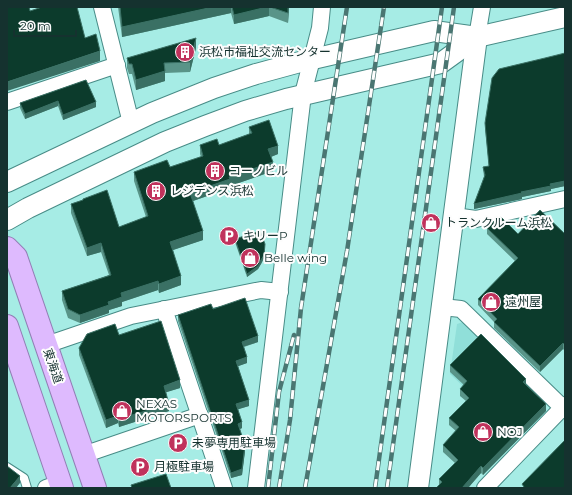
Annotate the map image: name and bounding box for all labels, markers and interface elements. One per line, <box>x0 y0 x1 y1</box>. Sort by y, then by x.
scale bar <box>14 12 76 38</box>
text: 20 m <box>20 18 51 33</box>
building icon: 浜松市福祉交流センター <box>174 41 196 63</box>
place label: 浜松市福祉交流センター <box>199 44 331 59</box>
building icon: コーノビル <box>204 160 226 182</box>
place label: コーノビル <box>229 163 288 178</box>
building icon: レジデンス浜松 <box>145 180 167 202</box>
place label: レジデンス浜松 <box>170 183 254 198</box>
shop icon: トランクルーム浜松 <box>420 212 442 234</box>
place label: トランクルーム浜松 <box>445 215 552 230</box>
parking icon: キリーP <box>218 225 240 247</box>
place label: キリーP <box>243 228 288 243</box>
shop icon: Belle wing <box>239 247 261 269</box>
place label: Belle wing <box>264 250 327 265</box>
shop icon: 遠州屋 <box>480 291 502 313</box>
place label: 遠州屋 <box>505 294 541 309</box>
street label: 東海道 <box>41 346 66 385</box>
place label: NEXAS MOTORSPORTS <box>136 396 232 425</box>
shop icon: NEXAS MOTORSPORTS <box>111 400 133 422</box>
shop icon: NOJ <box>472 421 494 443</box>
place label: NOJ <box>497 424 523 439</box>
parking icon: 未夢専用駐車場 <box>167 432 189 454</box>
place label: 未夢専用駐車場 <box>192 435 276 450</box>
parking icon: 月極駐車場 <box>129 456 151 478</box>
place label: 月極駐車場 <box>154 459 214 474</box>

